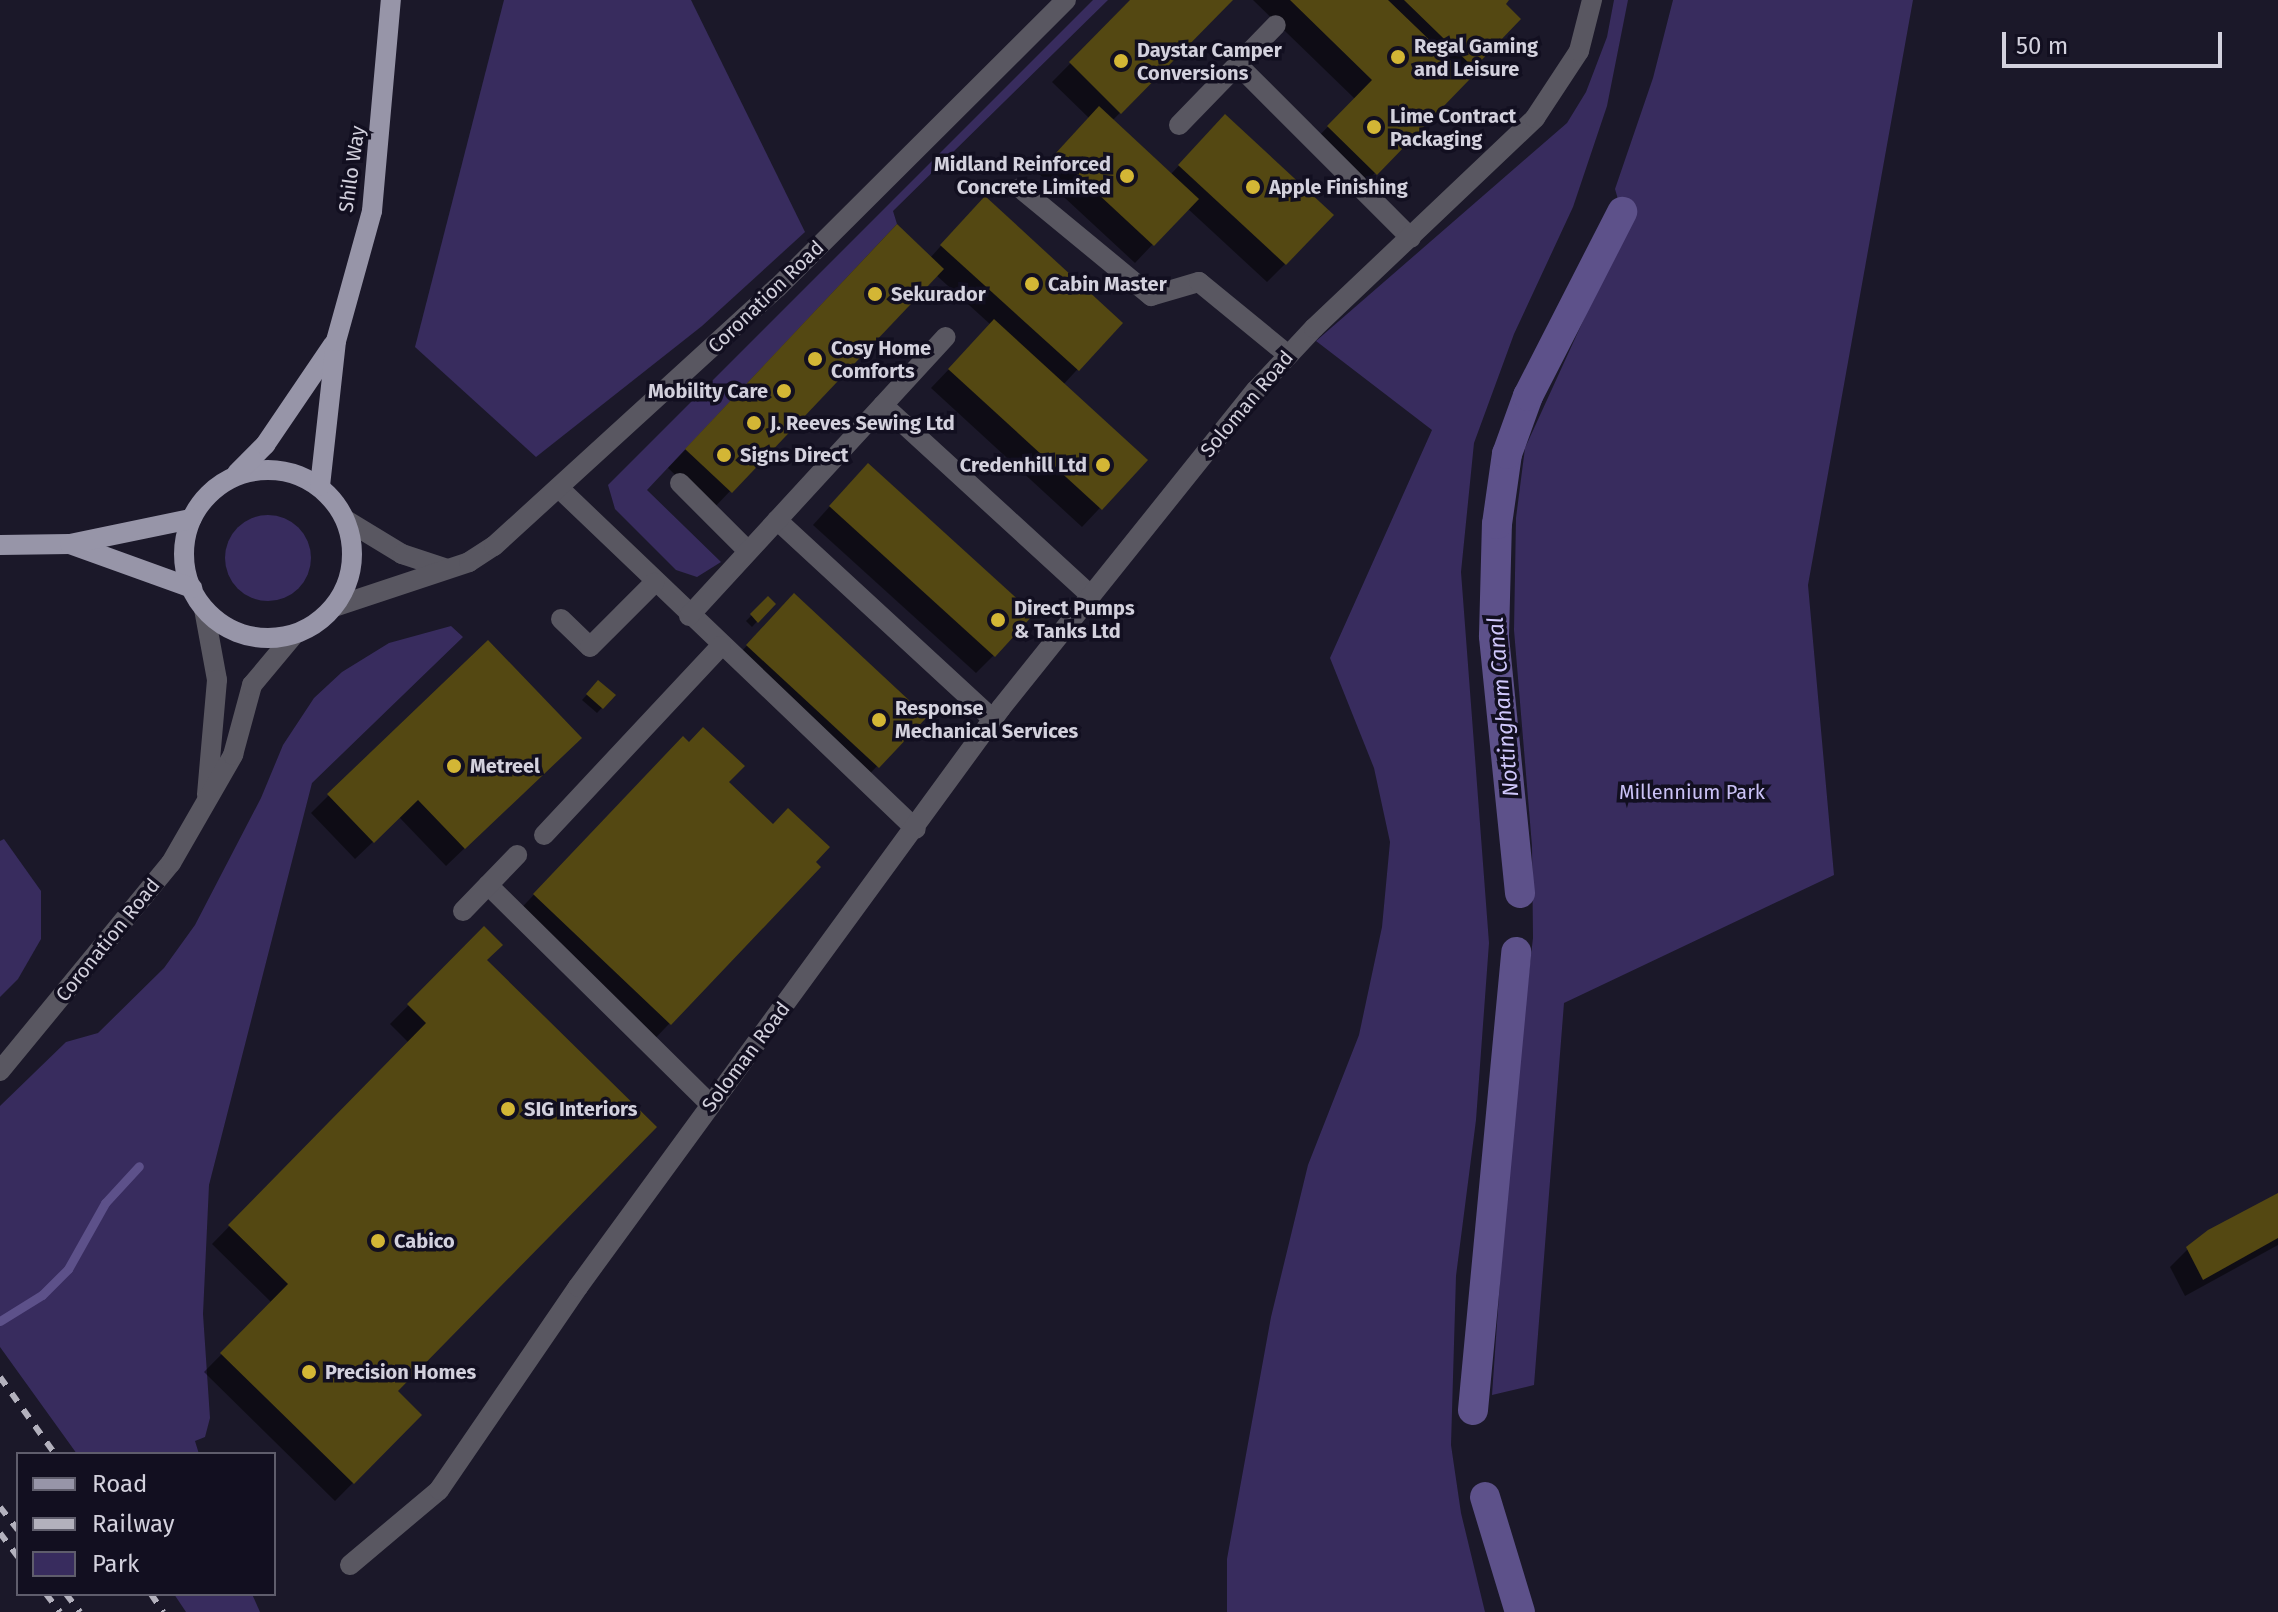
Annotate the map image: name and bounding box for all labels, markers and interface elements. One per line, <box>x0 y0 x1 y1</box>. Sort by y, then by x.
scale bar <box>2006 16 2226 66</box>
text: 50 m <box>2016 32 2068 60</box>
place label: Regal Gaming and Leisure <box>1414 34 1538 81</box>
place label: Daystar Camper Conversions <box>1137 38 1282 85</box>
marker: Regal Gaming and Leisure <box>1389 48 1407 66</box>
marker: Daystar Camper Conversions <box>1112 52 1130 70</box>
place label: Lime Contract Packaging <box>1390 104 1516 151</box>
marker: Lime Contract Packaging <box>1365 118 1383 136</box>
street label: Shilo Way <box>334 124 370 214</box>
place label: Midland Reinforced Concrete Limited <box>934 152 1111 199</box>
marker: Midland Reinforced Concrete Limited <box>1118 167 1136 185</box>
place label: Apple Finishing <box>1269 175 1408 199</box>
marker: Apple Finishing <box>1244 178 1262 196</box>
street label: Coronation Road <box>703 236 829 358</box>
place label: Cabin Master <box>1048 272 1167 296</box>
marker: Cabin Master <box>1023 275 1041 293</box>
place label: Sekurador <box>891 282 986 306</box>
marker: Sekurador <box>866 285 884 303</box>
place label: Cosy Home Comforts <box>831 336 931 383</box>
street label: Soloman Road <box>1196 346 1298 462</box>
marker: Cosy Home Comforts <box>806 350 824 368</box>
place label: Mobility Care <box>648 379 768 403</box>
marker: Mobility Care <box>775 382 793 400</box>
place label: J. Reeves Sewing Ltd <box>770 411 955 435</box>
marker: J. Reeves Sewing Ltd <box>745 414 763 432</box>
place label: Signs Direct <box>740 443 848 467</box>
marker: Signs Direct <box>715 446 733 464</box>
place label: Credenhill Ltd <box>960 453 1087 477</box>
marker: Credenhill Ltd <box>1094 456 1112 474</box>
place label: Direct Pumps & Tanks Ltd <box>1014 596 1135 643</box>
marker: Direct Pumps & Tanks Ltd <box>989 611 1007 629</box>
water label: Nottingham Canal <box>1482 616 1524 798</box>
place label: Response Mechanical Services <box>895 696 1078 743</box>
marker: Response Mechanical Services <box>870 711 888 729</box>
place label: Metreel <box>470 754 540 778</box>
marker: Metreel <box>445 757 463 775</box>
park label: Millennium Park <box>1619 780 1765 804</box>
street label: Coronation Road <box>51 874 165 1006</box>
street label: Soloman Road <box>697 997 795 1117</box>
place label: SIG Interiors <box>524 1097 638 1121</box>
marker: SIG Interiors <box>499 1100 517 1118</box>
place label: Cabico <box>394 1229 455 1253</box>
marker: Cabico <box>369 1232 387 1250</box>
place label: Precision Homes <box>325 1360 476 1384</box>
marker: Precision Homes <box>300 1363 318 1381</box>
legend <box>16 1452 276 1596</box>
text: Road <box>92 1470 147 1498</box>
text: Railway <box>92 1510 175 1538</box>
text: Park <box>92 1550 139 1578</box>

